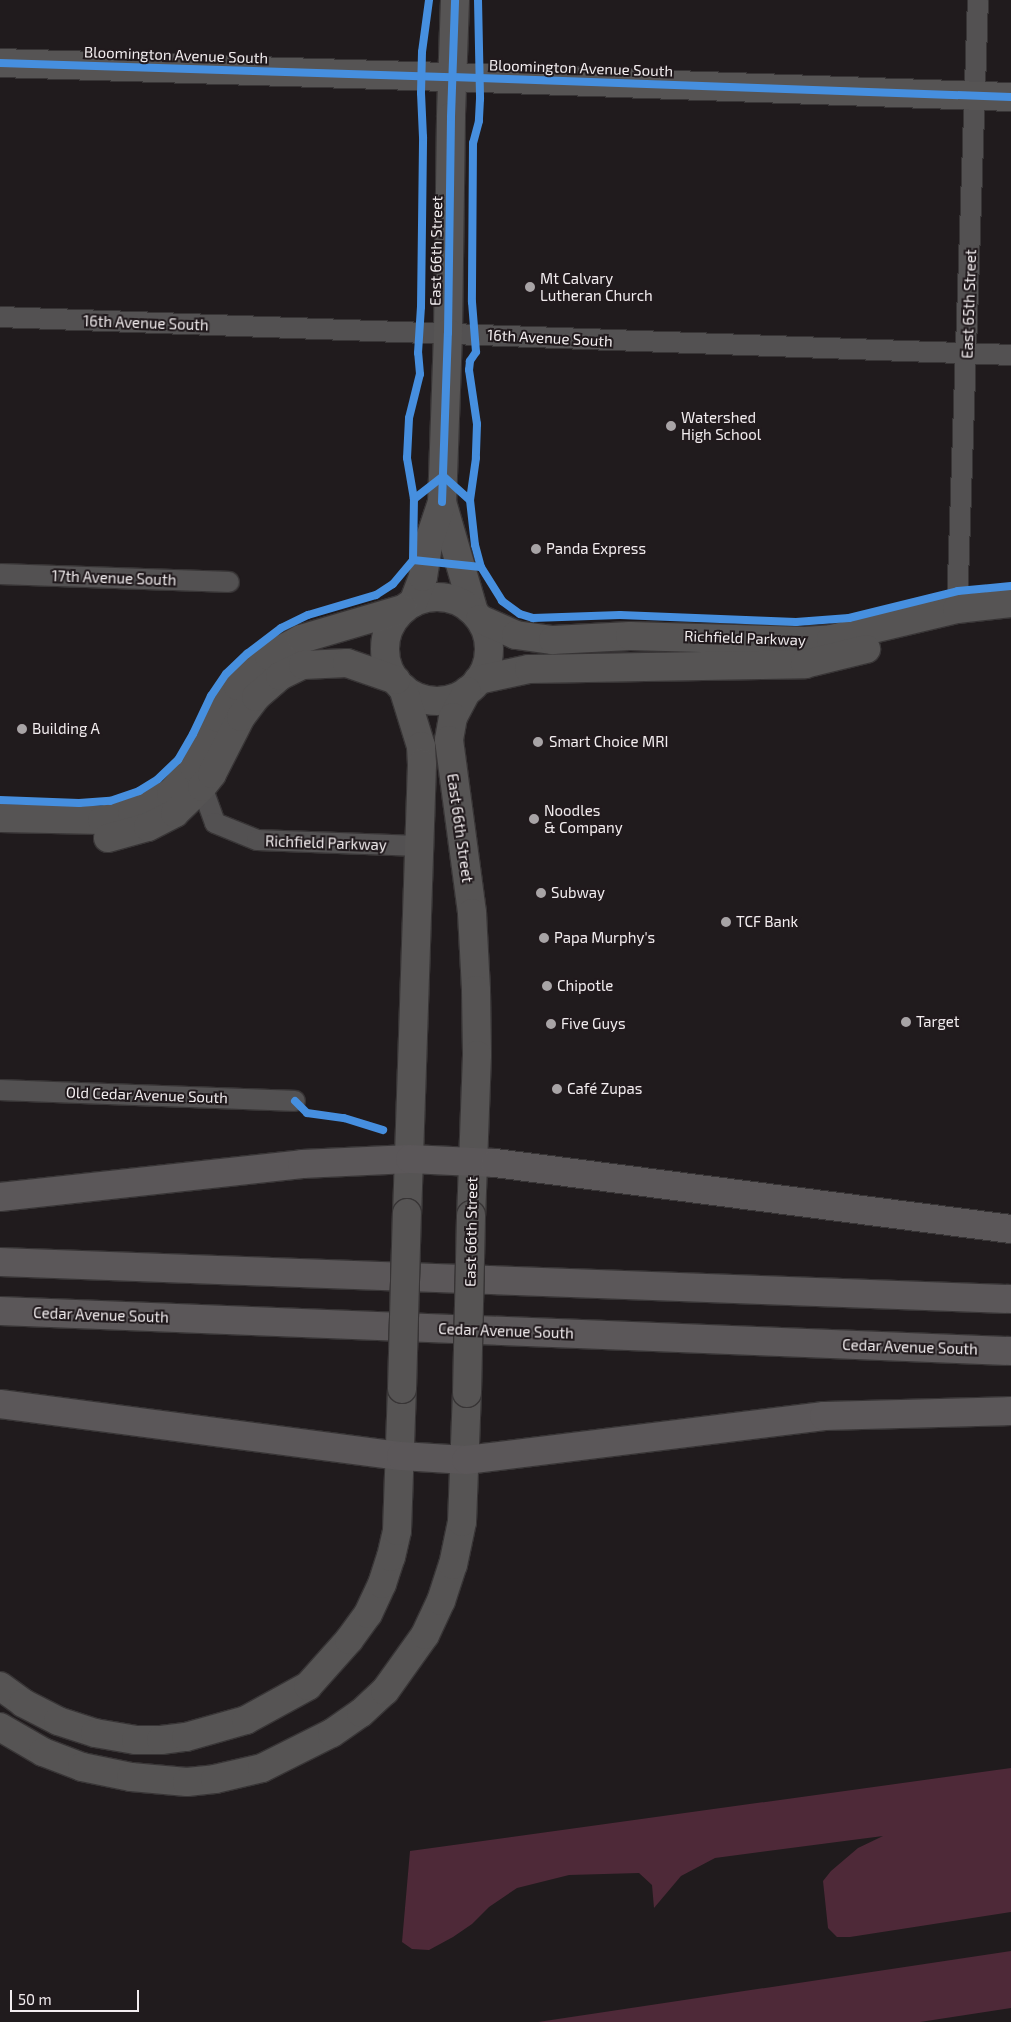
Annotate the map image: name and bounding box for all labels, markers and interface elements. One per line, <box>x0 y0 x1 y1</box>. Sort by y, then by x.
street label: Bloomington Avenue South <box>83 43 269 67</box>
street label: Bloomington Avenue South <box>488 56 674 80</box>
street label: East 66th Street <box>426 196 446 306</box>
street label: East 65th Street <box>958 249 980 359</box>
place label: Mt Calvary Lutheran Church <box>540 269 653 304</box>
marker: Mt Calvary Lutheran Church <box>524 281 536 293</box>
street label: 16th Avenue South <box>83 312 209 334</box>
street label: 16th Avenue South <box>487 326 613 350</box>
place label: Watershed High School <box>681 408 761 443</box>
marker: Watershed High School <box>665 420 677 432</box>
place label: Panda Express <box>546 540 646 558</box>
marker: Panda Express <box>530 543 542 555</box>
street label: 17th Avenue South <box>51 567 177 589</box>
street label: Richfield Parkway <box>684 627 806 649</box>
place label: Building A <box>32 720 100 738</box>
marker: Building A <box>16 723 28 735</box>
place label: Smart Choice MRI <box>549 733 668 751</box>
marker: Smart Choice MRI <box>531 735 545 749</box>
street label: East 66th Street <box>443 772 477 884</box>
place label: Noodles & Company <box>544 801 623 836</box>
marker: Noodles & Company <box>528 813 540 825</box>
street label: Richfield Parkway <box>265 832 387 854</box>
place label: Subway <box>551 884 605 902</box>
marker: Subway <box>535 887 547 899</box>
place label: TCF Bank <box>736 913 798 931</box>
marker: TCF Bank <box>720 916 732 928</box>
place label: Papa Murphy's <box>554 929 655 947</box>
marker: Papa Murphy's <box>538 932 550 944</box>
place label: Chipotle <box>557 977 613 995</box>
marker: Chipotle <box>541 980 553 992</box>
place label: Target <box>916 1013 960 1031</box>
place label: Five Guys <box>561 1015 626 1033</box>
marker: Target <box>900 1016 912 1028</box>
marker: Five Guys <box>545 1018 557 1030</box>
place label: Café Zupas <box>567 1080 642 1098</box>
street label: Old Cedar Avenue South <box>65 1083 229 1107</box>
marker: Café Zupas <box>551 1083 563 1095</box>
street label: East 66th Street <box>461 1177 481 1287</box>
street label: Cedar Avenue South <box>33 1304 169 1326</box>
street label: Cedar Avenue South <box>438 1320 574 1342</box>
street label: Cedar Avenue South <box>842 1336 978 1358</box>
scale bar <box>12 1980 141 2012</box>
text: 50 m <box>18 1990 52 2008</box>

